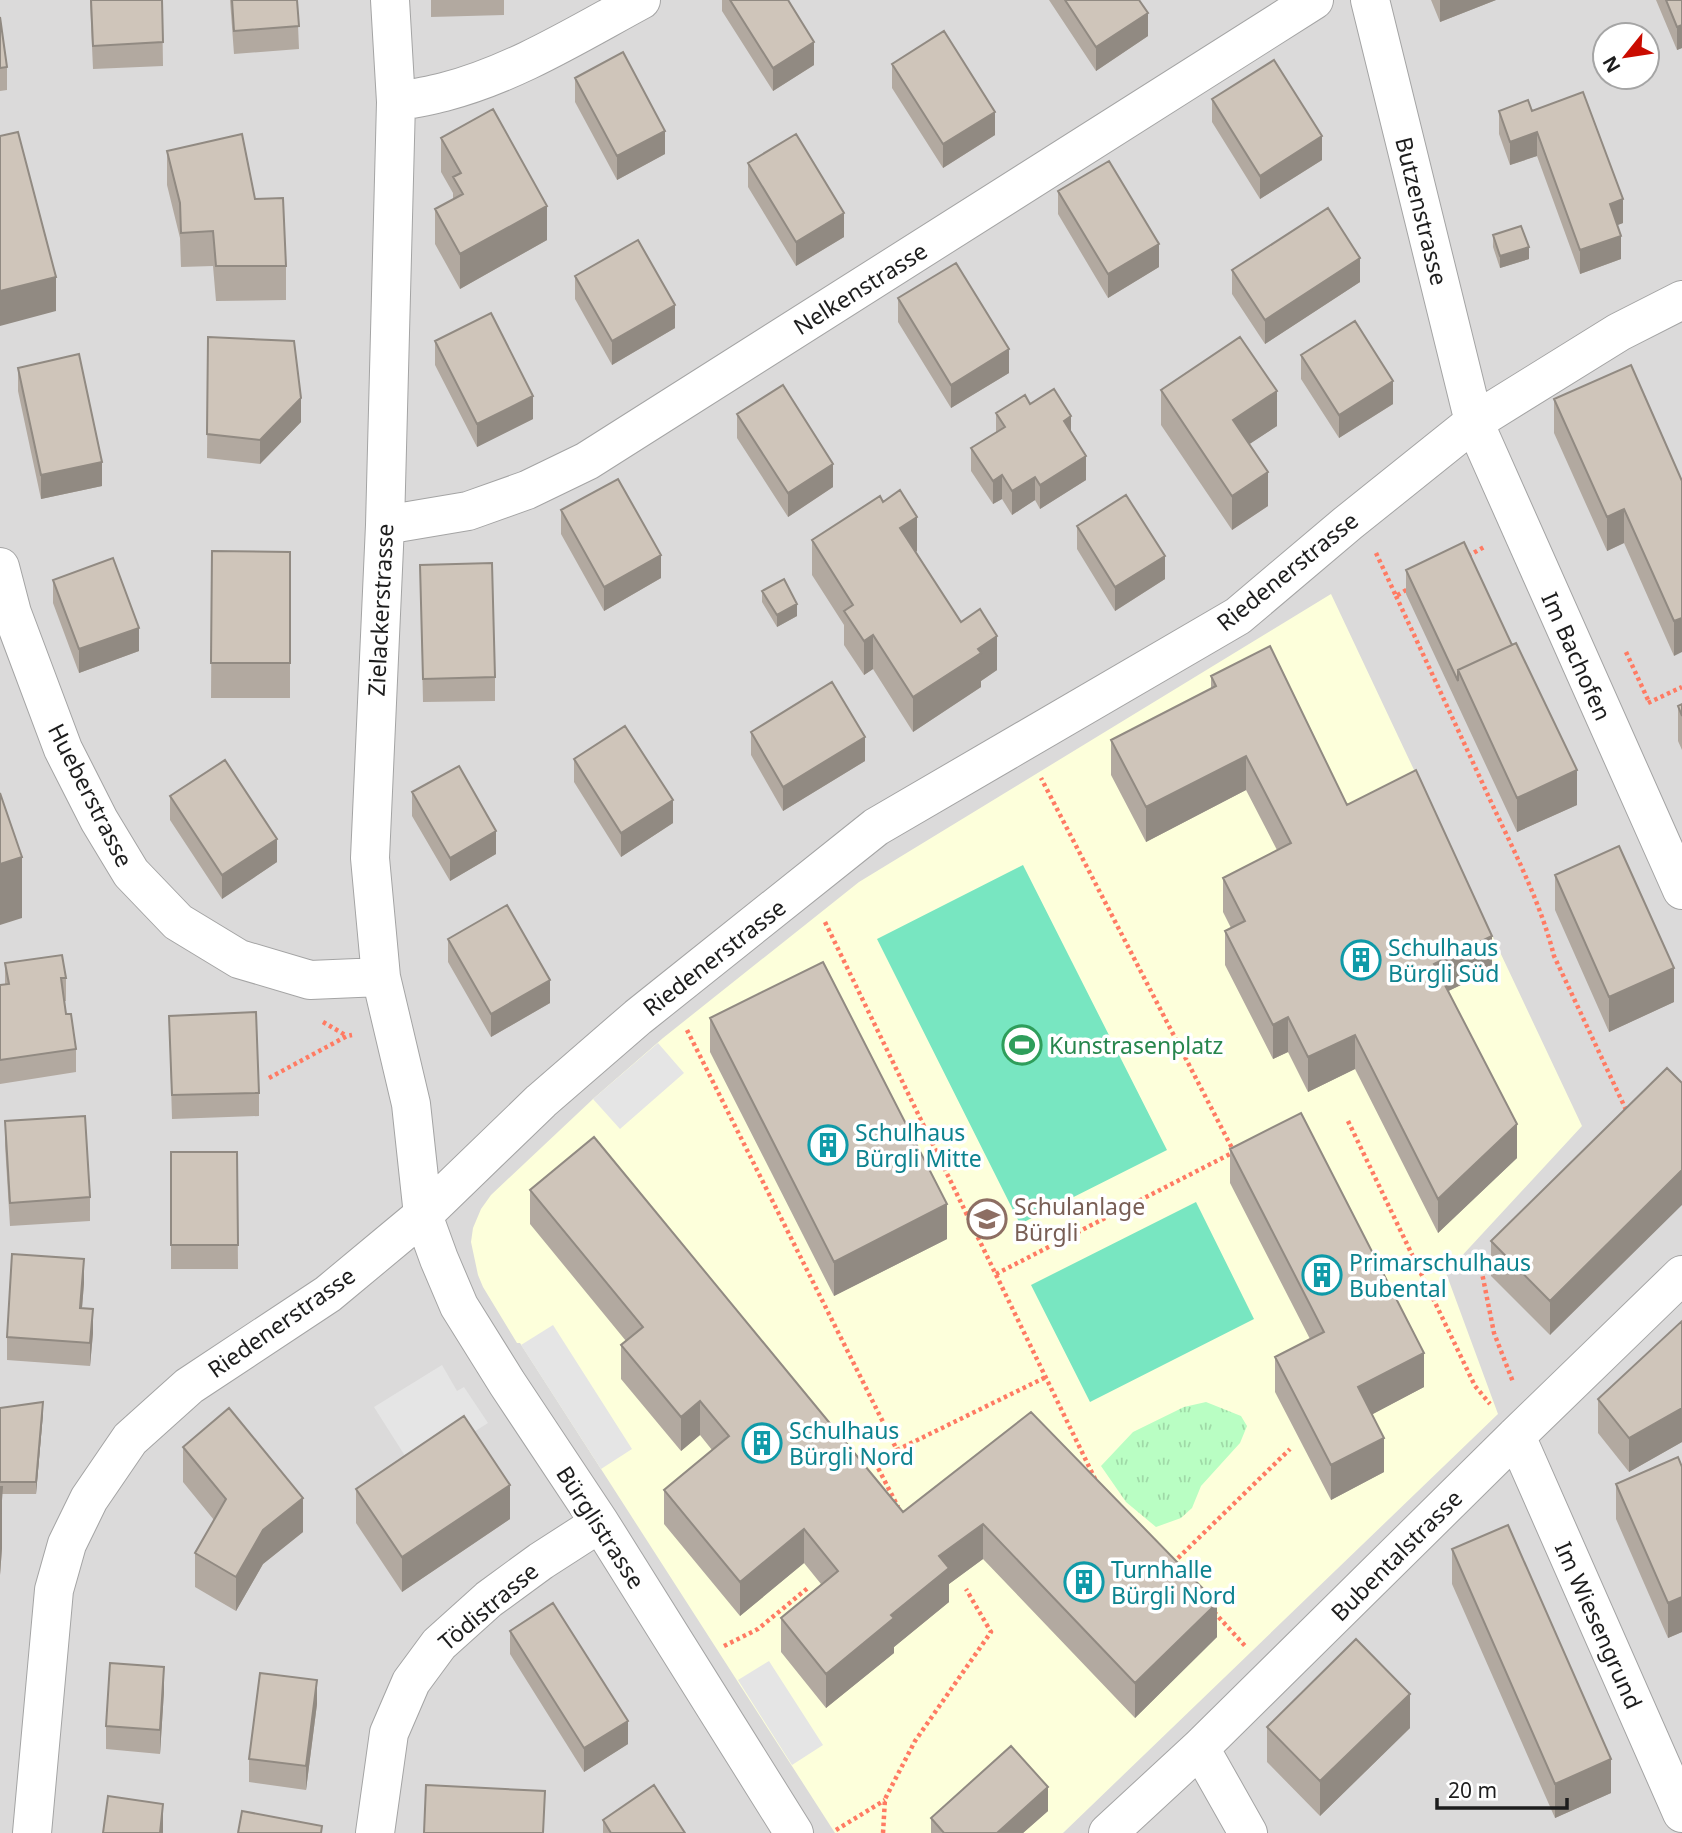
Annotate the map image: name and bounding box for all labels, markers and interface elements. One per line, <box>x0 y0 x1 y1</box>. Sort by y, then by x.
north arrow <box>1591 21 1661 91</box>
text: N <box>1596 51 1626 78</box>
street label: Butzenstrasse <box>1388 134 1456 288</box>
street label: Nelkenstrasse <box>787 234 933 342</box>
street label: Riedenerstrasse <box>1210 504 1364 638</box>
street label: Zielackerstrasse <box>359 523 401 697</box>
street label: Im Bachofen <box>1534 587 1620 725</box>
street label: Hueberstrasse <box>41 718 141 872</box>
street label: Riedenerstrasse <box>636 891 792 1023</box>
place label: Schulhaus Bürgli Süd <box>1388 931 1499 989</box>
building icon: Schulhaus Bürgli Süd <box>1340 939 1382 981</box>
sports icon: Kunstrasenplatz <box>1001 1024 1043 1066</box>
place label: Kunstrasenplatz <box>1049 1029 1223 1061</box>
place label: Schulhaus Bürgli Mitte <box>855 1116 982 1174</box>
building icon: Schulhaus Bürgli Mitte <box>807 1124 849 1166</box>
place label: Schulanlage Bürgli <box>1014 1190 1145 1248</box>
school or university icon: Schulanlage Bürgli <box>966 1198 1008 1240</box>
place label: Primarschulhaus Bubental <box>1349 1246 1531 1304</box>
building icon: Primarschulhaus Bubental <box>1301 1254 1343 1296</box>
street label: Riedenerstrasse <box>201 1259 361 1385</box>
place label: Schulhaus Bürgli Nord <box>789 1414 914 1472</box>
building icon: Schulhaus Bürgli Nord <box>741 1422 783 1464</box>
street label: Bürglistrasse <box>549 1459 653 1595</box>
street label: Bubentalstrasse <box>1323 1482 1469 1628</box>
street label: Im Wiesengrund <box>1548 1536 1650 1714</box>
place label: Turnhalle Bürgli Nord <box>1111 1553 1236 1611</box>
street label: Tödistrasse <box>431 1555 545 1657</box>
building icon: Turnhalle Bürgli Nord <box>1063 1561 1105 1603</box>
scale bar <box>1437 1766 1566 1810</box>
text: 20 m <box>1448 1776 1497 1804</box>

